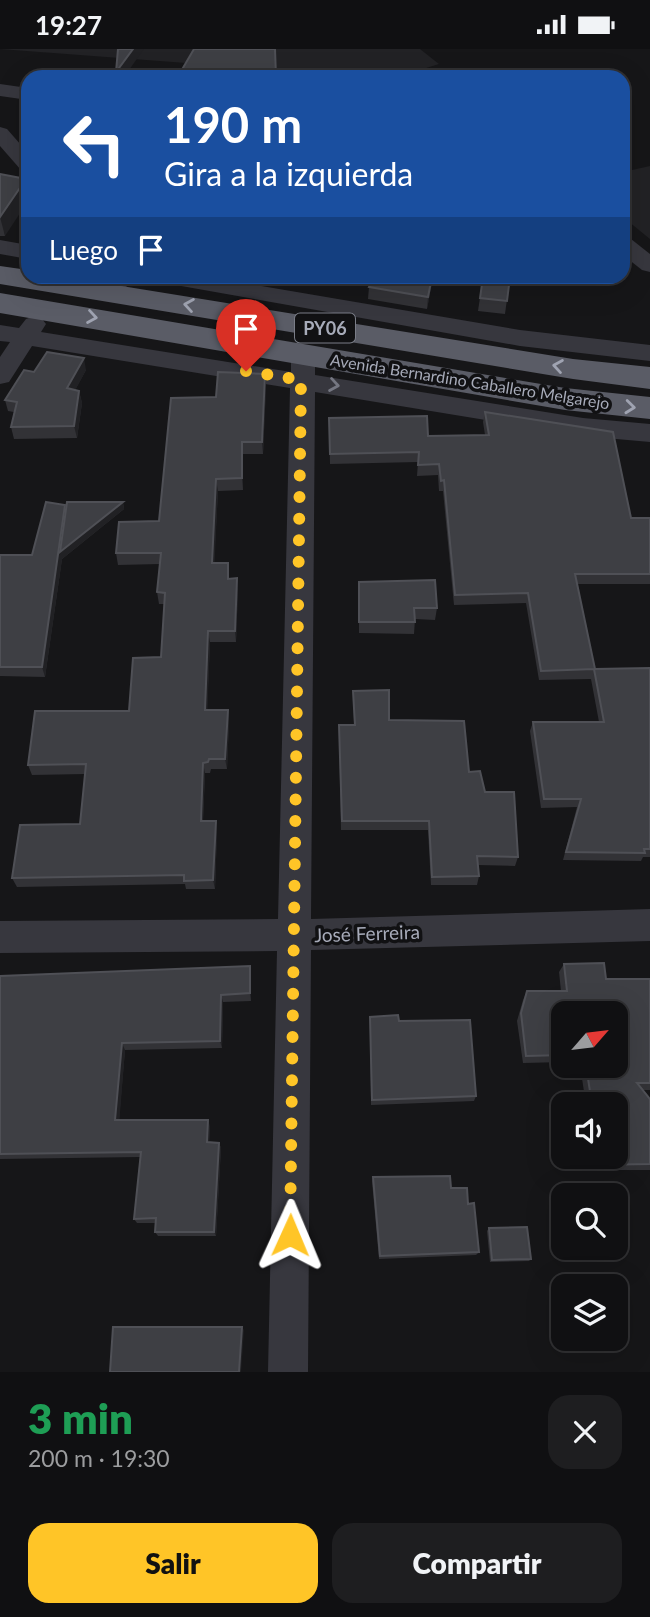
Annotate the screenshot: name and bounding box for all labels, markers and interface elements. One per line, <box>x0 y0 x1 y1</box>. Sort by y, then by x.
text: 19:27 <box>35 9 102 41</box>
text: 190 m <box>164 95 302 153</box>
icon: left <box>49 98 140 189</box>
text: Gira a la izquierda <box>164 154 413 193</box>
icon: arrive <box>132 231 170 269</box>
text: Luego <box>49 234 118 266</box>
one-way arrow <box>183 298 194 313</box>
pin <box>216 299 276 371</box>
one-way arrow <box>86 310 97 325</box>
icon: arrive <box>227 310 265 348</box>
road number: PY06 <box>295 313 355 342</box>
street label: Avenida Bernardino Caballero Melgarejo <box>329 350 611 412</box>
one-way arrow <box>552 359 564 374</box>
one-way arrow <box>328 377 340 392</box>
one-way arrow <box>624 399 636 414</box>
street label: José Ferreira <box>314 920 420 946</box>
north arrow <box>551 1001 628 1078</box>
map controls <box>551 1001 628 1351</box>
button: sound <box>551 1092 628 1169</box>
button: search <box>551 1183 628 1260</box>
position arrow <box>253 1198 327 1272</box>
button: layers <box>551 1274 628 1351</box>
text: 3 min <box>28 1393 133 1443</box>
button: close <box>548 1395 622 1469</box>
text: 200 m · 19:30 <box>28 1444 170 1472</box>
button: Salir <box>28 1523 318 1603</box>
button: Compartir <box>332 1523 622 1603</box>

